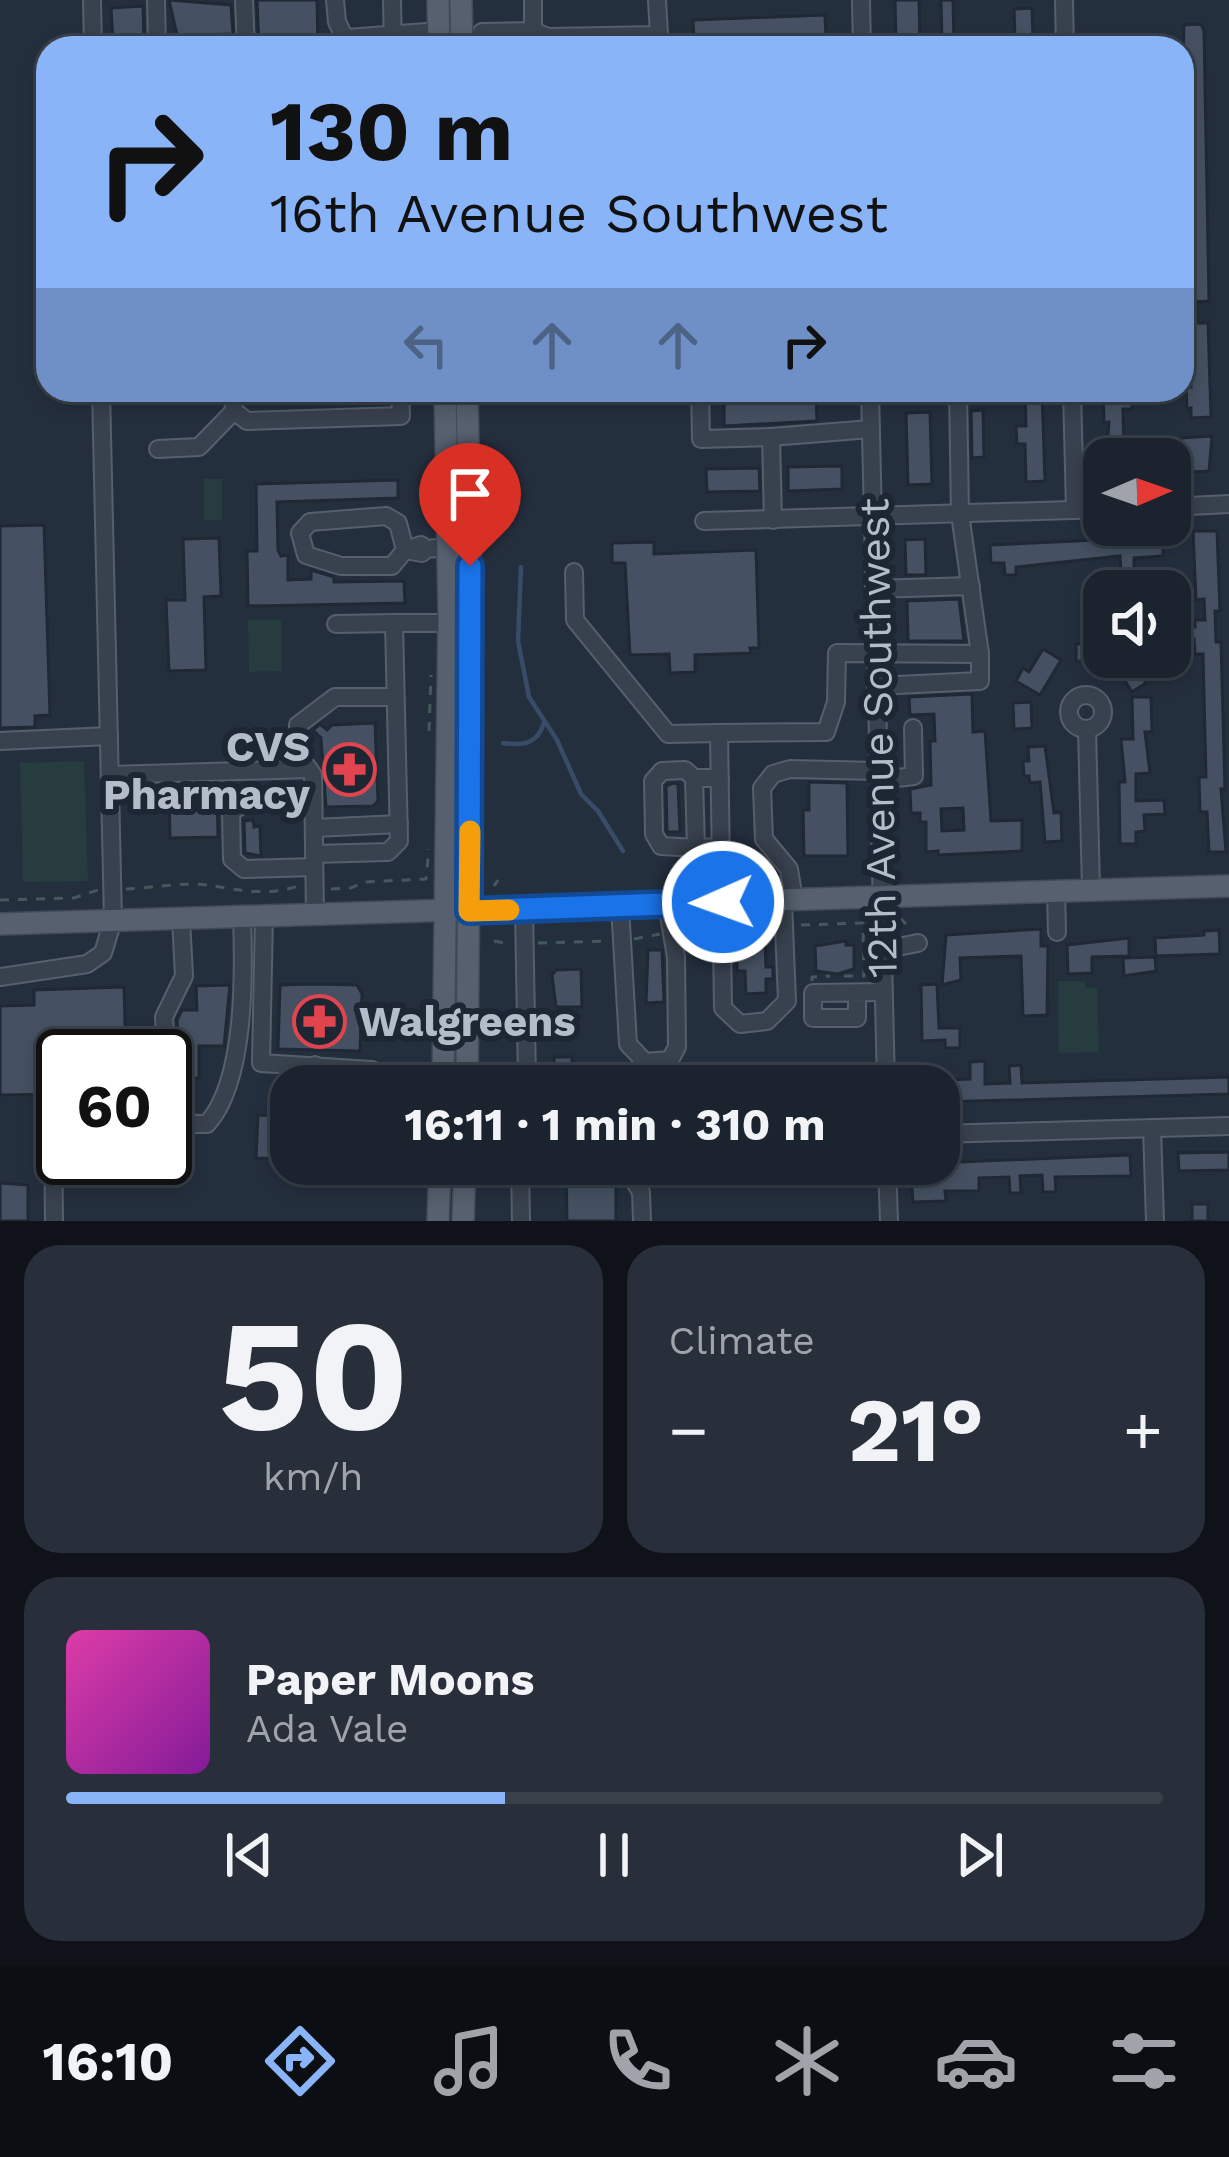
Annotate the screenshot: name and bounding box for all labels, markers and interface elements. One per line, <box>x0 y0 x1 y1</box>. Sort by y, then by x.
text: 130 m <box>270 82 513 180</box>
icon: right <box>72 84 228 240</box>
text: 16th Avenue Southwest <box>270 182 888 245</box>
icon: left <box>393 312 459 378</box>
icon: ahead <box>519 312 585 378</box>
icon: ahead <box>645 312 711 378</box>
icon: right <box>771 312 837 378</box>
north arrow <box>1083 438 1191 546</box>
map controls <box>1083 438 1191 678</box>
pin <box>419 443 521 566</box>
icon: arrive <box>437 461 503 527</box>
street label: 12th Avenue Southwest <box>849 498 907 978</box>
button: sound <box>1083 570 1191 678</box>
place label: CVS Pharmacy <box>103 722 310 819</box>
pharmacy icon: CVS Pharmacy <box>321 742 377 798</box>
position arrow <box>660 839 786 965</box>
pharmacy icon: Walgreens <box>292 993 348 1049</box>
place label: Walgreens <box>359 997 576 1046</box>
speed limit sign: 60 <box>36 1029 192 1185</box>
text: 16:11 · 1 min · 310 m <box>404 1098 826 1151</box>
text: 50 <box>218 1284 409 1467</box>
text: Climate <box>669 1318 815 1363</box>
text: 21° <box>847 1377 984 1483</box>
text: − <box>669 1392 708 1469</box>
text: + <box>1123 1392 1163 1469</box>
text: km/h <box>263 1454 363 1499</box>
text: Paper Moons <box>246 1653 535 1706</box>
text: Ada Vale <box>246 1706 408 1751</box>
icon: previous <box>216 1822 282 1888</box>
icon: pause <box>581 1822 647 1888</box>
icon: next <box>947 1822 1013 1888</box>
icon: directions <box>258 2019 342 2103</box>
icon: music <box>427 2019 511 2103</box>
icon: phone <box>596 2019 680 2103</box>
icon: climate <box>765 2019 849 2103</box>
icon: car <box>934 2019 1018 2103</box>
icon: filters <box>1102 2019 1186 2103</box>
text: 16:10 <box>42 2030 173 2093</box>

